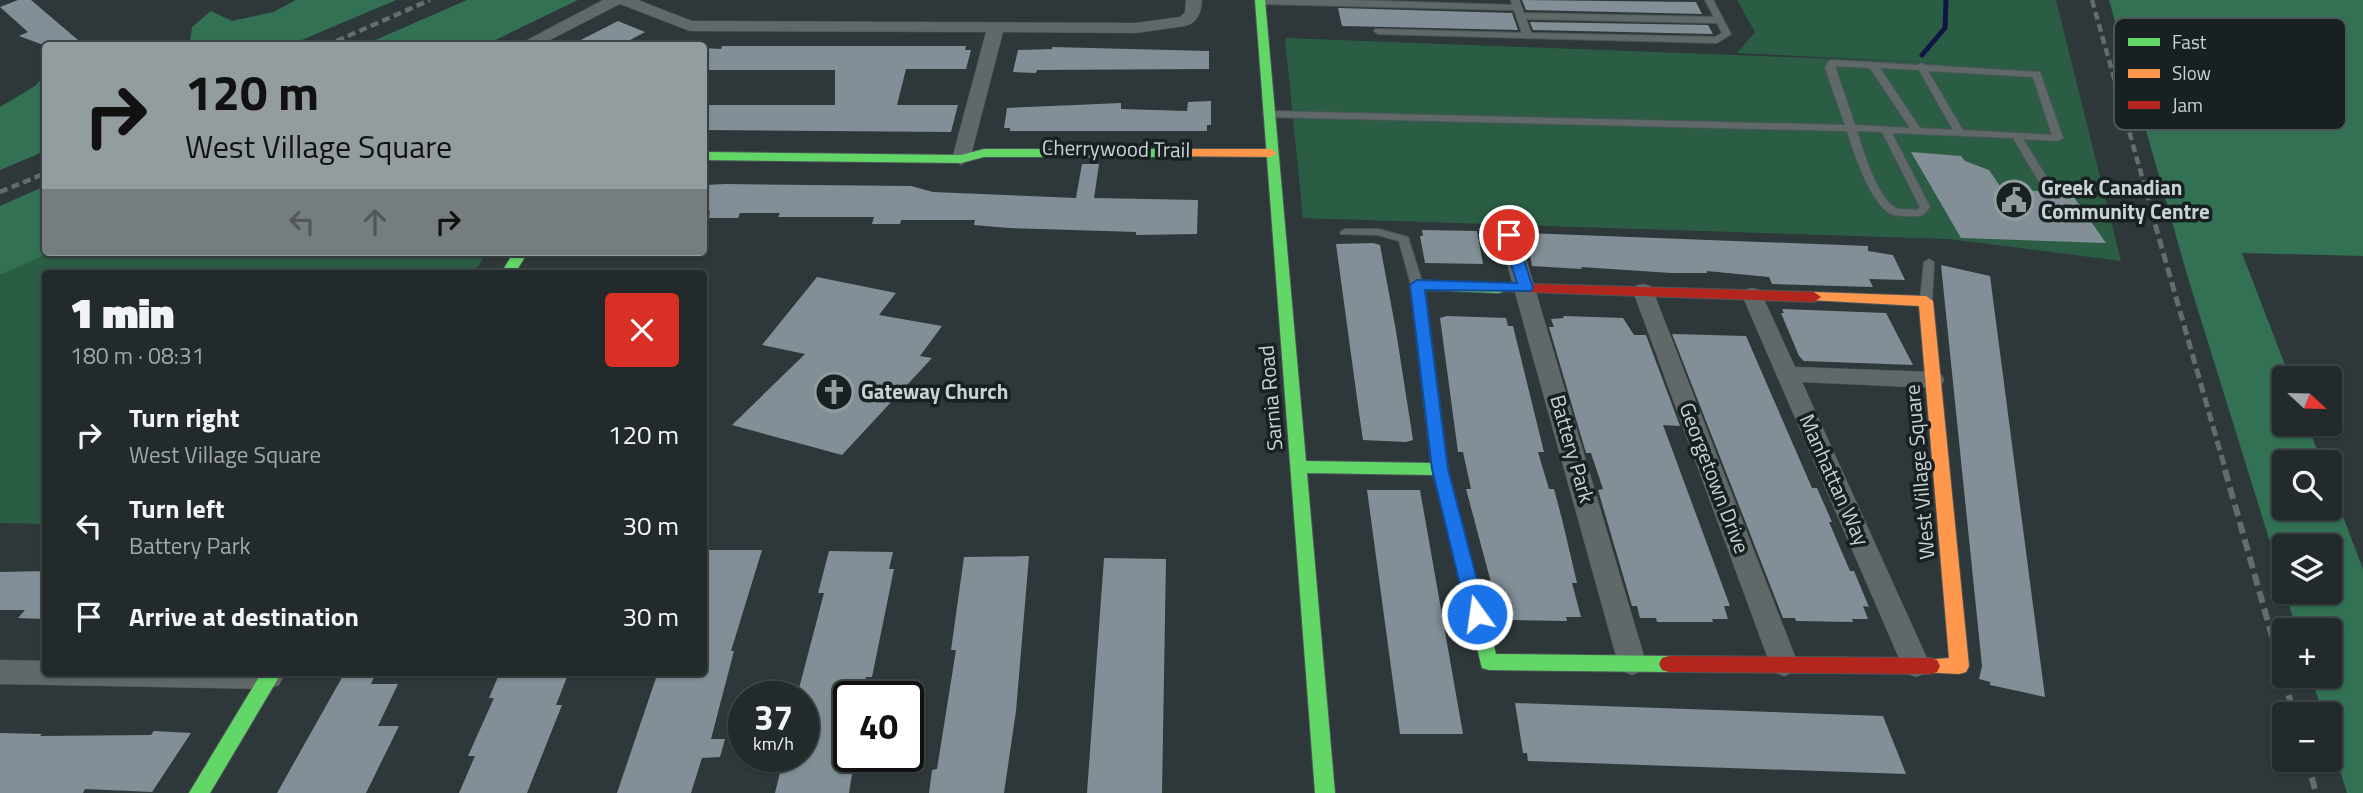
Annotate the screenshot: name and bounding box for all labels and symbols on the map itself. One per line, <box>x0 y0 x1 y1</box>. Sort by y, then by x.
legend <box>2114 18 2346 130</box>
text: Fast <box>2172 27 2207 56</box>
text: Slow <box>2172 58 2211 87</box>
text: Jam <box>2172 90 2203 119</box>
street label: Cherrywood Trail <box>1042 131 1190 165</box>
place label: Greek Canadian Community Centre <box>2041 171 2210 227</box>
public building icon: Greek Canadian Community Centre <box>1993 179 2035 221</box>
pin <box>1479 205 1539 265</box>
street label: Sarnia Road <box>1249 344 1291 452</box>
north arrow <box>2272 366 2342 436</box>
church icon: Gateway Church <box>813 371 855 413</box>
place label: Gateway Church <box>861 375 1008 407</box>
street label: West Village Square <box>1895 383 1943 561</box>
street label: Battery Park <box>1542 391 1604 506</box>
street label: Georgetown Drive <box>1671 398 1758 558</box>
street label: Manhattan Way <box>1792 409 1878 551</box>
position arrow <box>1440 577 1514 651</box>
speed limit sign: 40 <box>833 681 924 772</box>

